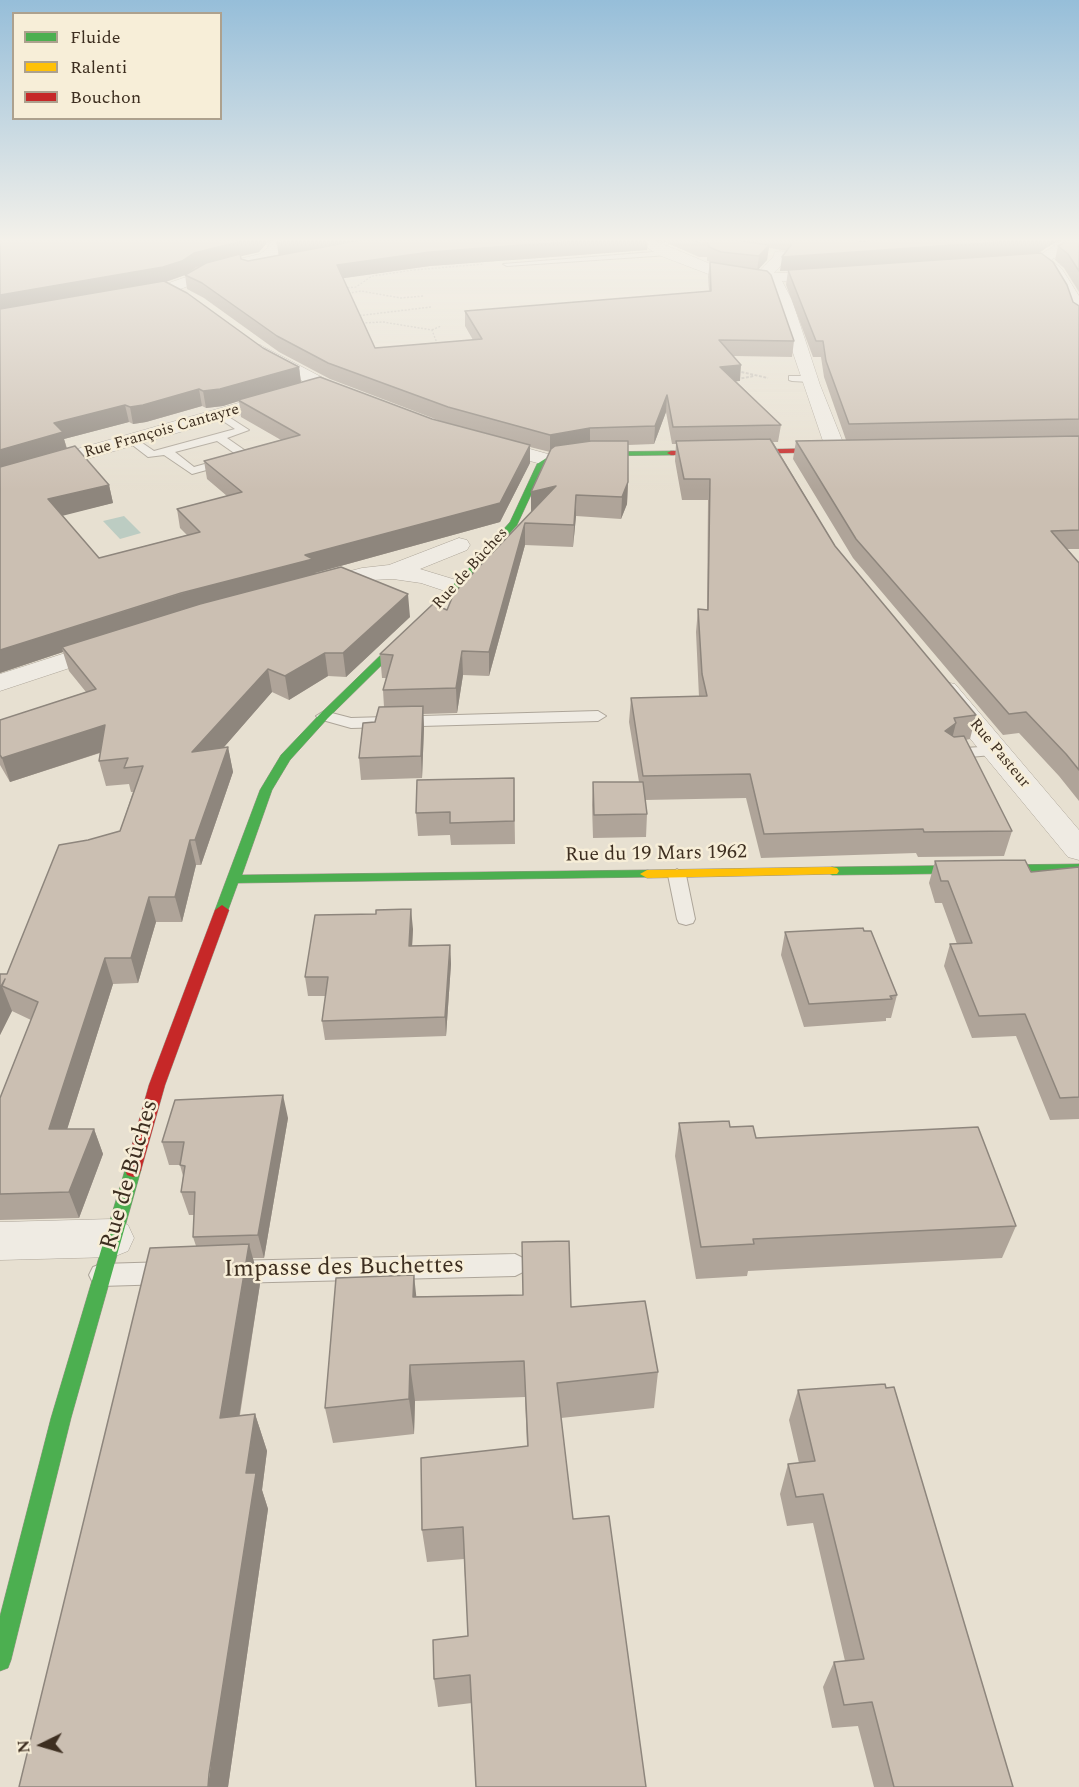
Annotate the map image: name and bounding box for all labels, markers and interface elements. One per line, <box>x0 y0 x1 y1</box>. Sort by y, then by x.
legend <box>12 12 222 120</box>
text: Fluide <box>70 24 121 51</box>
text: Ralenti <box>70 54 127 81</box>
text: Bouchon <box>70 84 141 111</box>
street label: Rue François Cantayre <box>82 401 242 463</box>
street label: Rue de Bûches <box>429 524 513 614</box>
street label: Rue Pasteur <box>964 715 1034 793</box>
street label: Rue du 19 Mars 1962 <box>565 841 747 869</box>
street label: Rue de Bûches <box>96 1097 166 1253</box>
street label: Impasse des Buchettes <box>224 1253 464 1285</box>
north arrow <box>12 1715 72 1775</box>
text: N <box>12 1739 37 1754</box>

